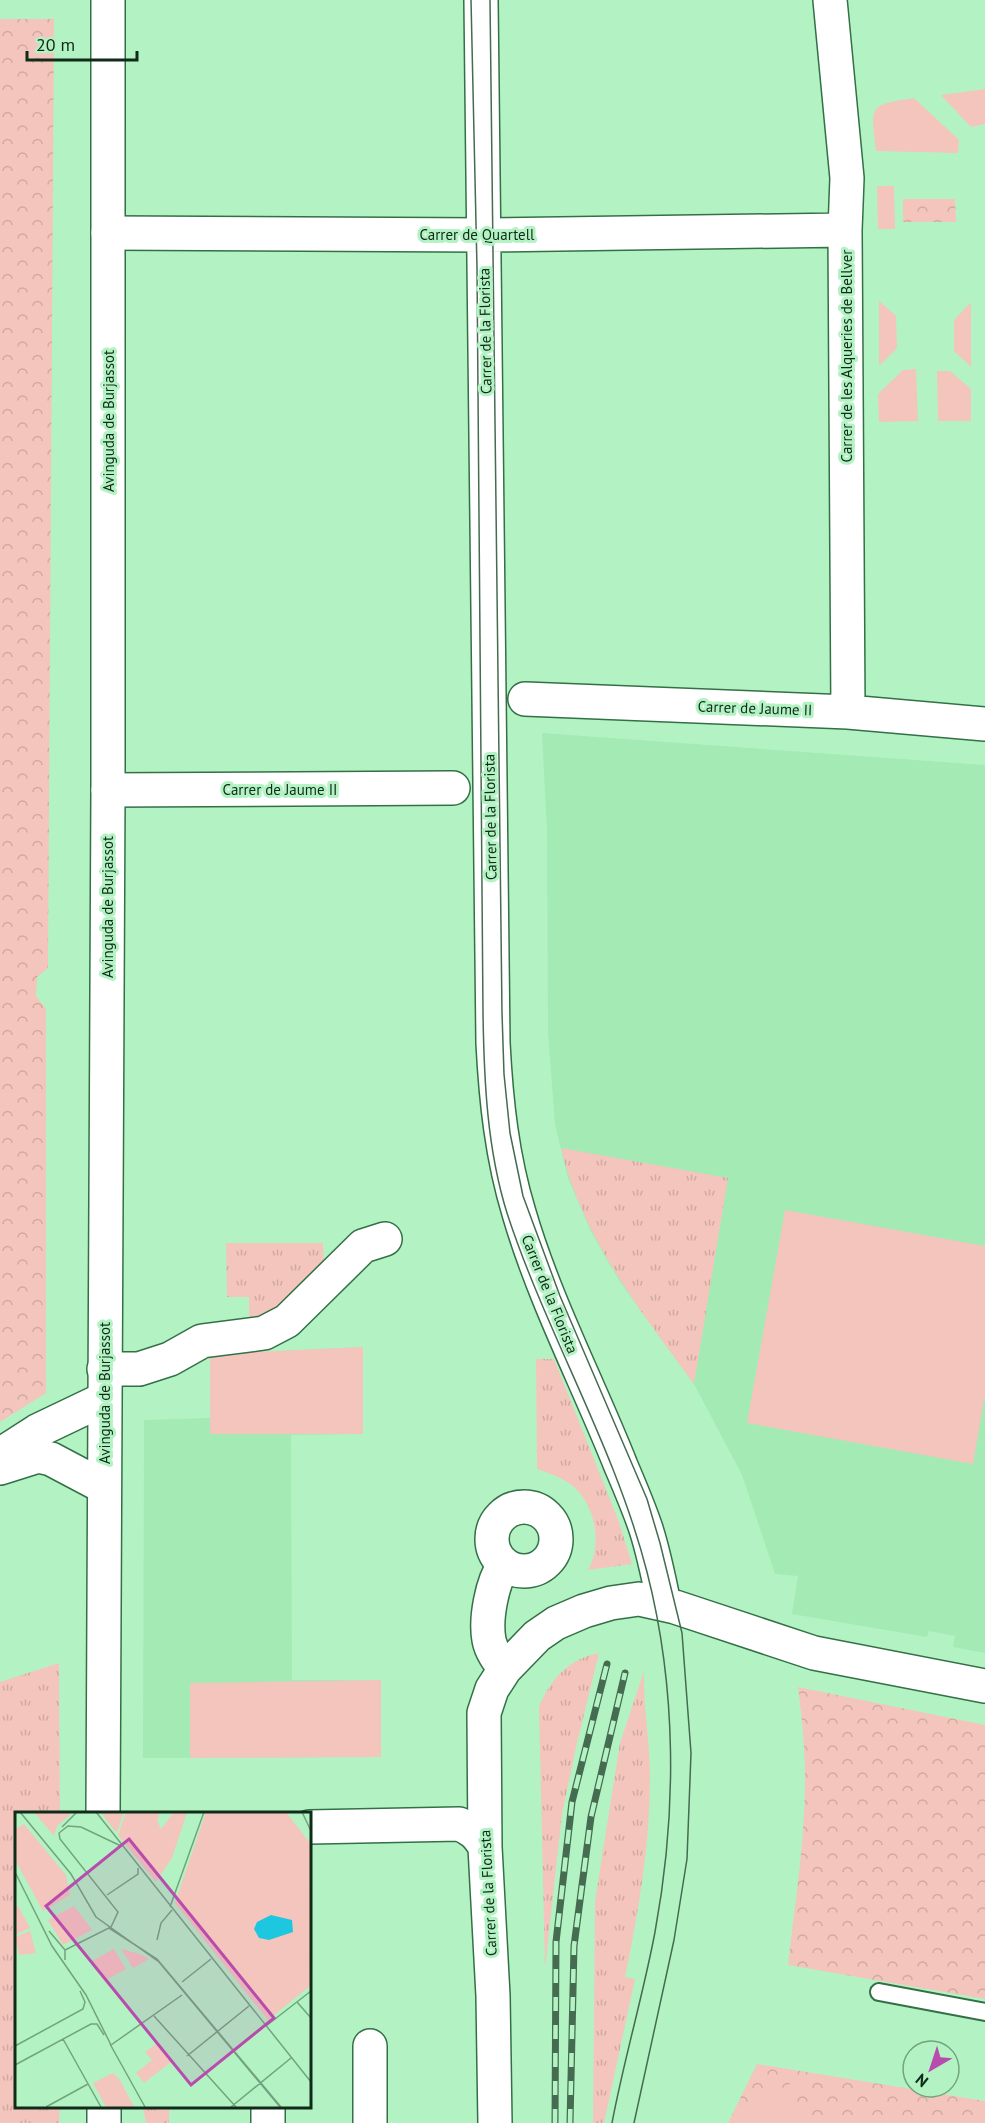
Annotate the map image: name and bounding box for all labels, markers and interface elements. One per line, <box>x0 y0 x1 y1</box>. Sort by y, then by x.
scale bar <box>27 24 136 62</box>
text: 20 m <box>36 33 75 56</box>
street label: Carrer de Quartell <box>419 225 535 244</box>
street label: Carrer de les Alqueries de Bellver <box>837 250 856 462</box>
street label: Carrer de la Florista <box>474 268 496 394</box>
street label: Avinguda de Burjassot <box>99 350 118 492</box>
street label: Carrer de Jaume II <box>697 697 813 719</box>
street label: Carrer de la Florista <box>479 754 501 880</box>
street label: Carrer de Jaume II <box>223 780 337 799</box>
street label: Avinguda de Burjassot <box>98 836 117 978</box>
street label: Carrer de la Florista <box>518 1232 582 1356</box>
street label: Avinguda de Burjassot <box>95 1322 114 1464</box>
inset map <box>15 1812 310 2108</box>
street label: Carrer de la Florista <box>475 1829 501 1957</box>
north arrow <box>901 2039 961 2099</box>
text: N <box>911 2070 932 2092</box>

